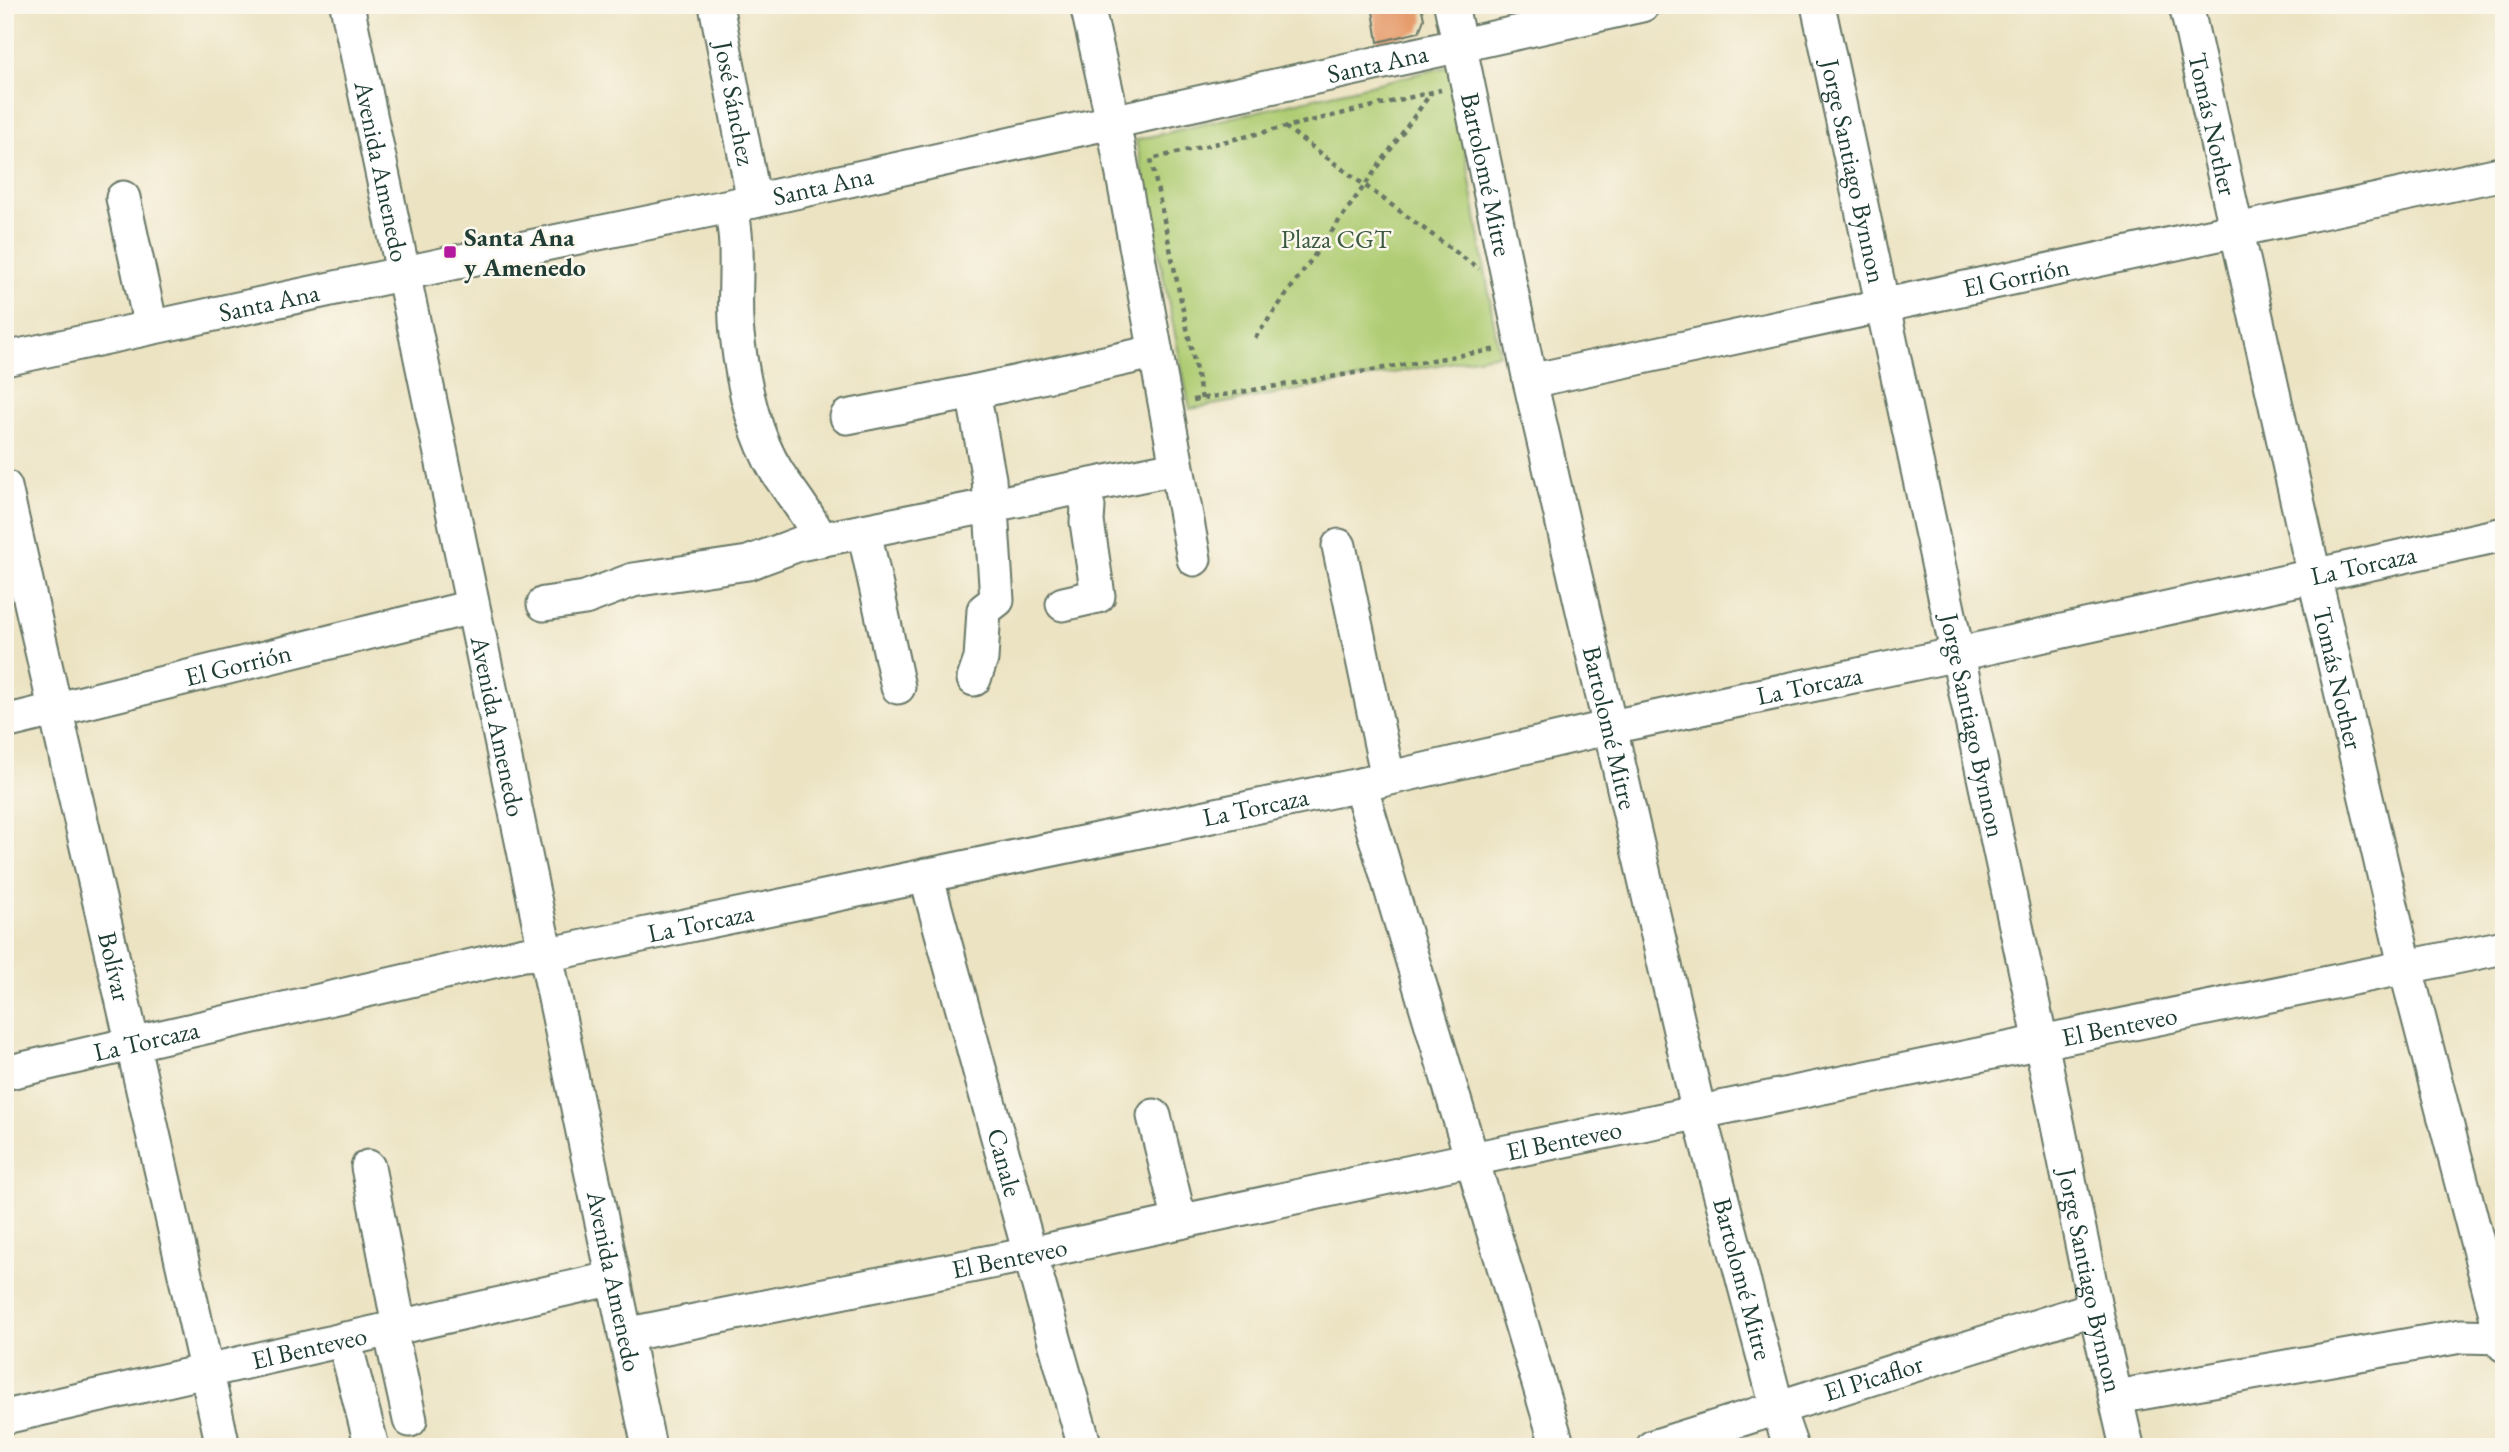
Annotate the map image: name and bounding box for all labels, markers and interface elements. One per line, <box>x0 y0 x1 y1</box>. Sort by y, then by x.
street label: José Sánchez <box>706 36 764 168</box>
street label: Santa Ana <box>1324 36 1432 91</box>
street label: Tomás Nother <box>2180 49 2245 199</box>
street label: Jorge Santiago Bynnon <box>1813 54 1894 287</box>
street label: Avenida Amenedo <box>346 77 417 265</box>
street label: Bartolomé Mitre <box>1453 89 1520 259</box>
street label: Santa Ana <box>769 158 877 213</box>
place label: Santa Ana y Amenedo <box>464 220 586 284</box>
park label: Plaza CGT <box>1281 222 1392 256</box>
marker: Santa Ana y Amenedo <box>442 244 458 260</box>
street label: El Gorrión <box>1960 249 2073 305</box>
street label: Santa Ana <box>216 275 323 330</box>
street label: La Torcaza <box>2307 537 2420 593</box>
street label: Tomás Nother <box>2305 603 2371 753</box>
street label: Jorge Santiago Bynnon <box>1932 608 2014 841</box>
street label: Avenida Amenedo <box>462 632 534 820</box>
street label: El Gorrión <box>181 635 295 694</box>
street label: Bartolomé Mitre <box>1575 643 1645 813</box>
street label: La Torcaza <box>1753 657 1866 713</box>
street label: La Torcaza <box>1200 779 1312 834</box>
street label: La Torcaza <box>645 895 757 950</box>
street label: Bolívar <box>90 928 139 1005</box>
street label: El Benteveo <box>2059 998 2180 1054</box>
street label: La Torcaza <box>90 1012 203 1069</box>
street label: El Benteveo <box>1503 1112 1625 1169</box>
street label: Canale <box>979 1124 1030 1200</box>
street label: Jorge Santiago Bynnon <box>2050 1163 2131 1396</box>
street label: Avenida Amenedo <box>579 1187 650 1375</box>
street label: Bartolomé Mitre <box>1705 1194 1781 1364</box>
street label: El Benteveo <box>949 1229 1070 1286</box>
street label: El Benteveo <box>248 1318 370 1377</box>
street label: El Picaflor <box>1820 1346 1927 1409</box>

